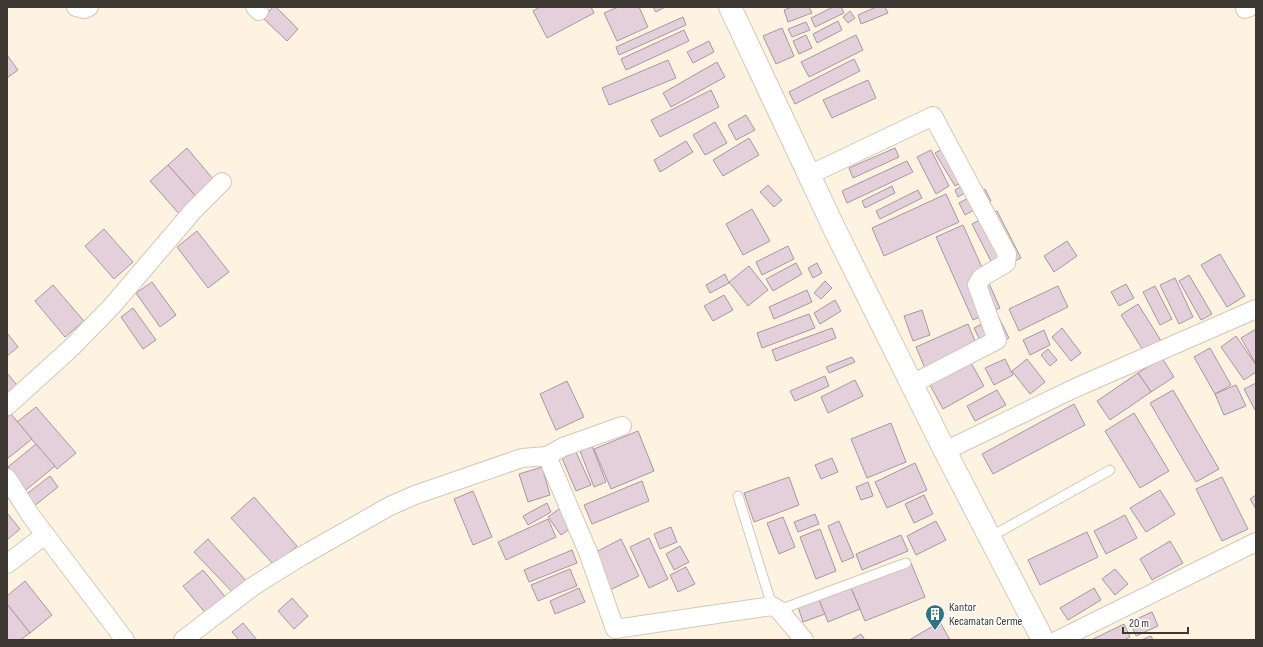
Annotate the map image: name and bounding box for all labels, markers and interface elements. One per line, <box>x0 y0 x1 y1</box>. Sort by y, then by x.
place label: Kantor Kecamatan Cerme <box>949 600 1023 629</box>
building icon: Kantor Kecamatan Cerme <box>924 603 946 631</box>
scale bar <box>1123 609 1188 635</box>
text: 20 m <box>1129 616 1149 631</box>

